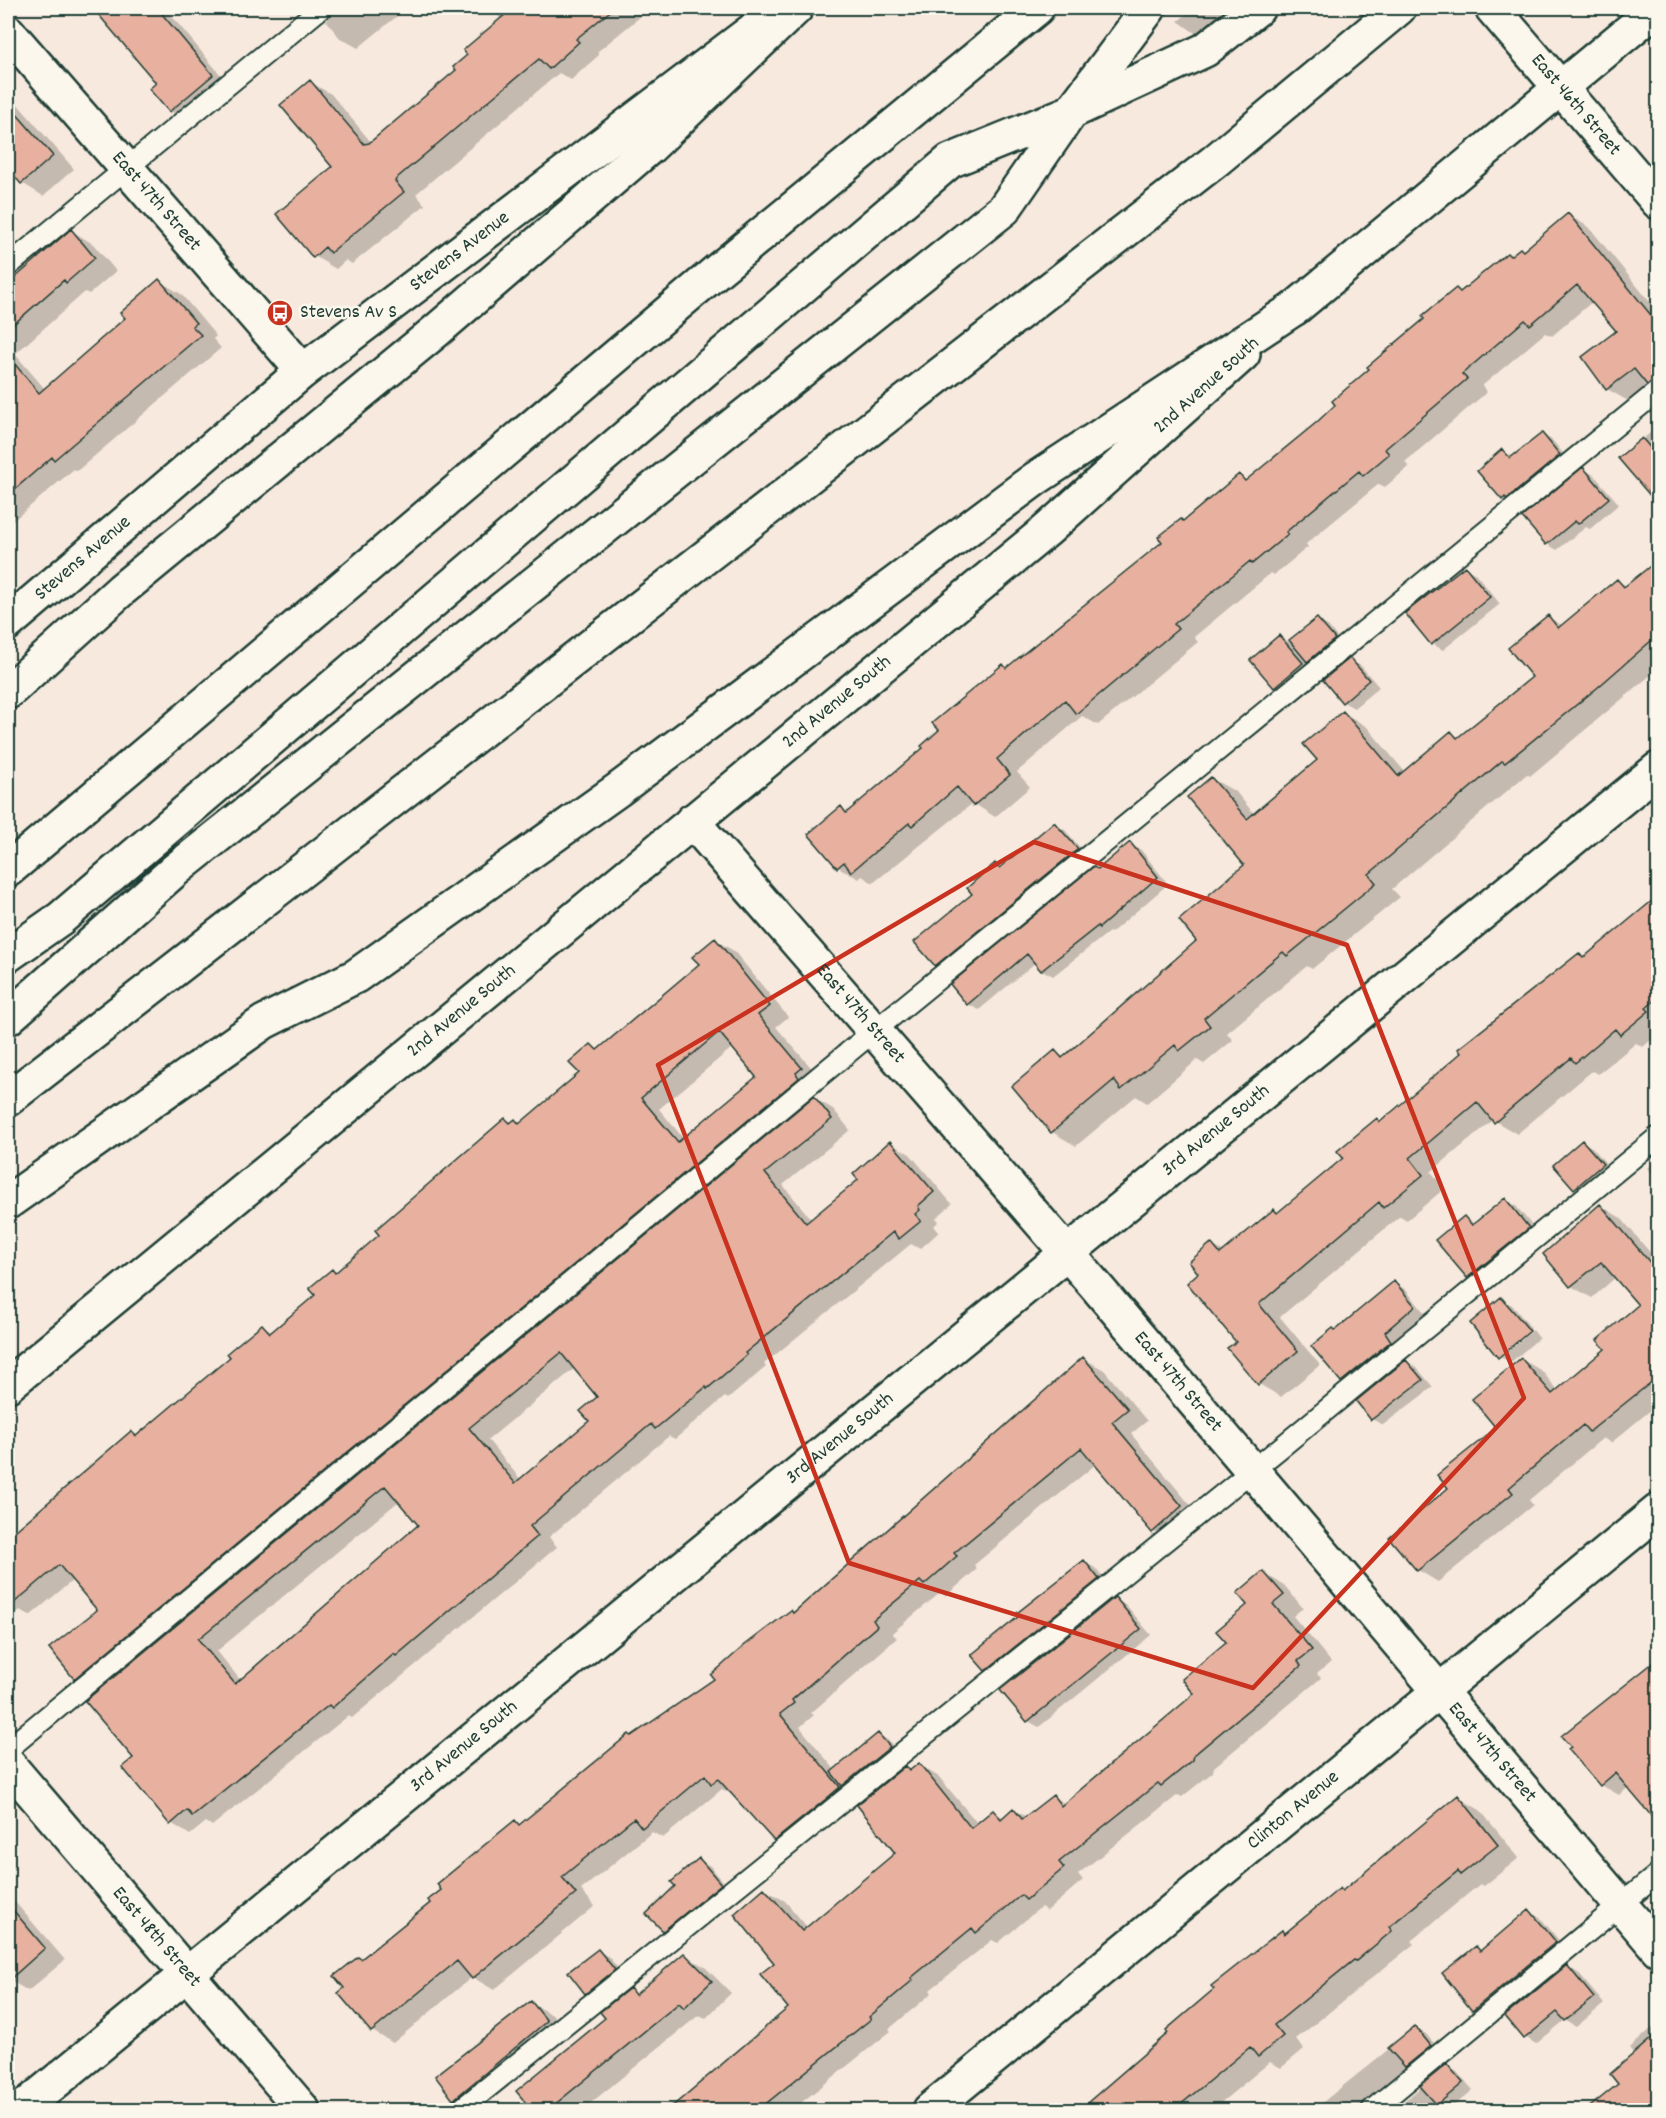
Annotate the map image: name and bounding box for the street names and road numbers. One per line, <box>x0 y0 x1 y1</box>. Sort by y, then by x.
street label: East 46th Street <box>1523 48 1627 163</box>
street label: East 47th Street <box>104 146 207 258</box>
street label: Stevens Avenue <box>404 205 516 299</box>
street label: 2nd Avenue South <box>1148 331 1266 441</box>
street label: Stevens Avenue <box>29 509 138 608</box>
street label: 2nd Avenue South <box>777 649 898 756</box>
street label: 2nd Avenue South <box>401 958 523 1065</box>
street label: East 47th Street <box>808 958 911 1071</box>
street label: 3rd Avenue South <box>1156 1078 1276 1184</box>
street label: East 47th Street <box>1126 1326 1228 1439</box>
street label: 3rd Avenue South <box>780 1386 900 1492</box>
street label: 3rd Avenue South <box>404 1694 524 1800</box>
street label: East 47th Street <box>1441 1696 1543 1809</box>
street label: Clinton Avenue <box>1241 1764 1346 1857</box>
street label: East 48th Street <box>105 1881 207 1994</box>

